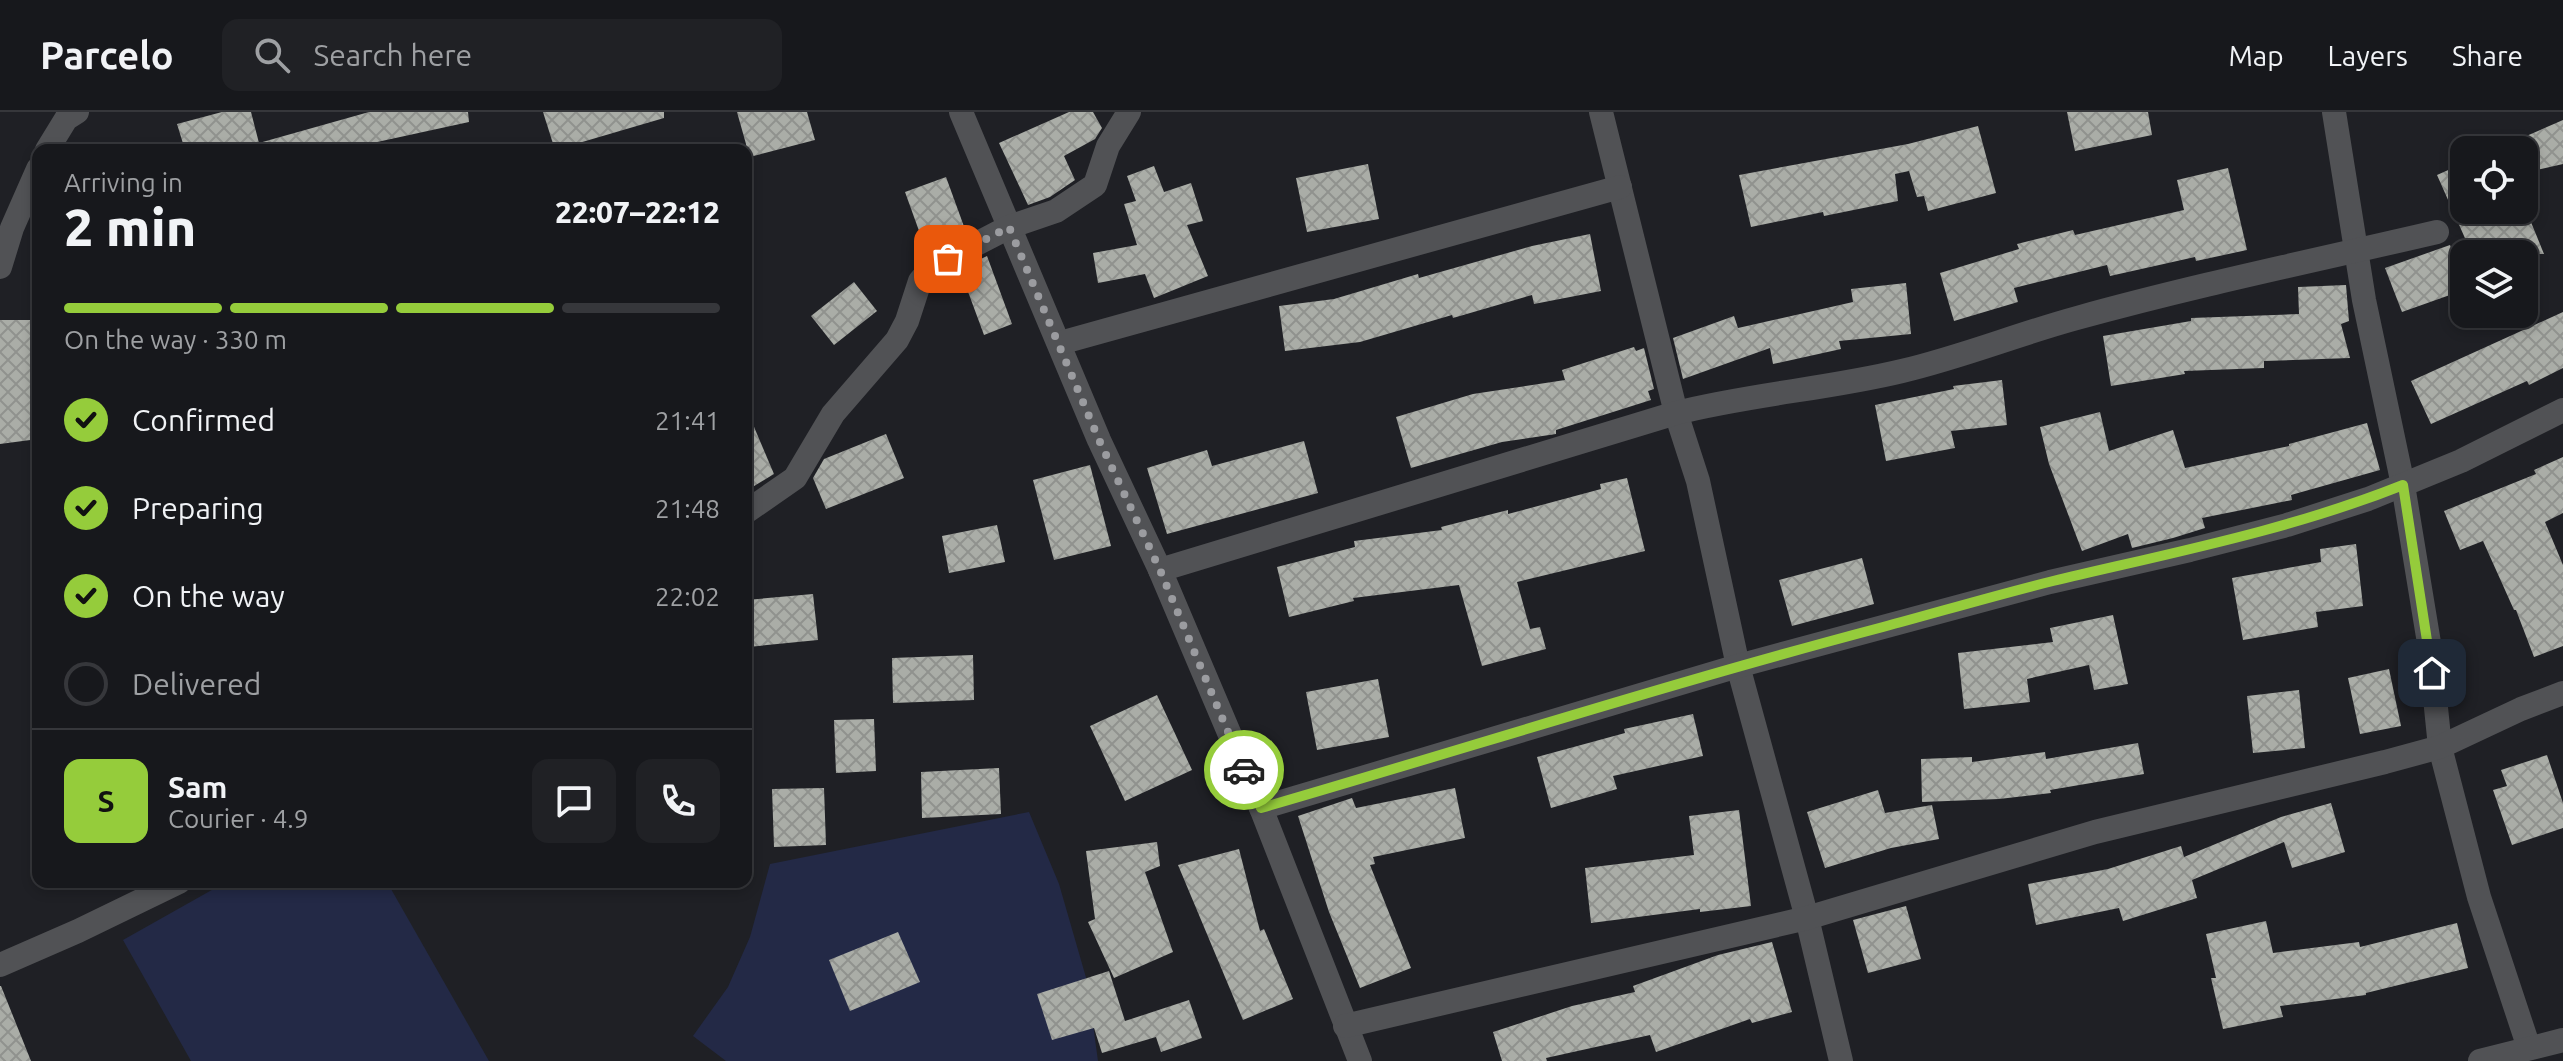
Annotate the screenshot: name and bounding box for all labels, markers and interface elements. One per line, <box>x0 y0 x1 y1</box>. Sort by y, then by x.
search box <box>222 19 782 91</box>
icon: search <box>250 33 294 77</box>
text: Parcelo <box>40 34 174 76</box>
text: Search here <box>314 38 472 72</box>
text: Map <box>2228 40 2284 71</box>
text: Layers <box>2328 40 2408 71</box>
text: Share <box>2452 40 2523 71</box>
map controls <box>2450 136 2538 328</box>
button: locate <box>2450 136 2538 224</box>
text: Arriving in <box>64 168 183 197</box>
text: 22:07–22:12 <box>555 195 720 229</box>
text: 2 min <box>64 198 196 256</box>
pin <box>914 225 982 293</box>
icon: bag <box>926 237 970 281</box>
button: layers <box>2450 240 2538 328</box>
text: On the way · 330 m <box>64 325 287 354</box>
icon: check <box>64 398 108 442</box>
text: Confirmed <box>132 403 275 437</box>
text: 21:41 <box>655 406 720 435</box>
icon: check <box>64 486 108 530</box>
text: Preparing <box>132 491 264 525</box>
text: 21:48 <box>655 494 720 523</box>
icon: check <box>64 574 108 618</box>
text: On the way <box>132 579 285 613</box>
text: 22:02 <box>655 582 720 611</box>
pin <box>2398 639 2466 707</box>
icon: home <box>2410 651 2454 695</box>
text: Delivered <box>132 667 261 701</box>
courier <box>1204 730 1284 810</box>
icon: car <box>1222 748 1266 792</box>
button: chat <box>532 759 616 843</box>
button: phone <box>636 759 720 843</box>
text: Sam <box>168 770 227 804</box>
text: S <box>97 784 115 818</box>
text: Courier · 4.9 <box>168 804 308 833</box>

